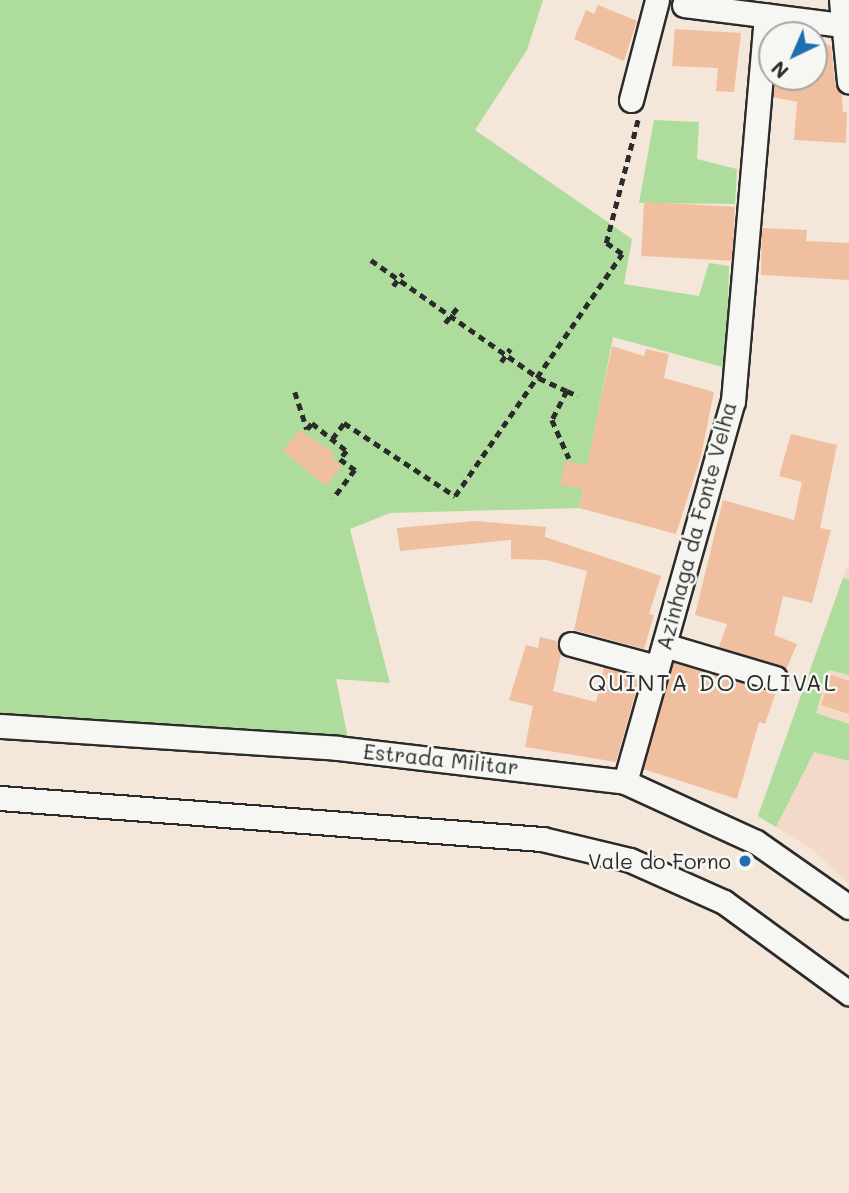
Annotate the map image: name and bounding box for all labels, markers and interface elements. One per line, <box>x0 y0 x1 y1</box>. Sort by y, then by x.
north arrow <box>758 21 828 91</box>
text: N <box>766 56 793 84</box>
street label: Azinhaga da Fonte Velha <box>651 399 741 653</box>
district label: QUINTA DO OLIVAL <box>590 668 836 696</box>
street label: Estrada Militar <box>362 738 520 780</box>
place label: Vale do Forno <box>588 848 731 874</box>
marker: Vale do Forno <box>737 853 753 869</box>

